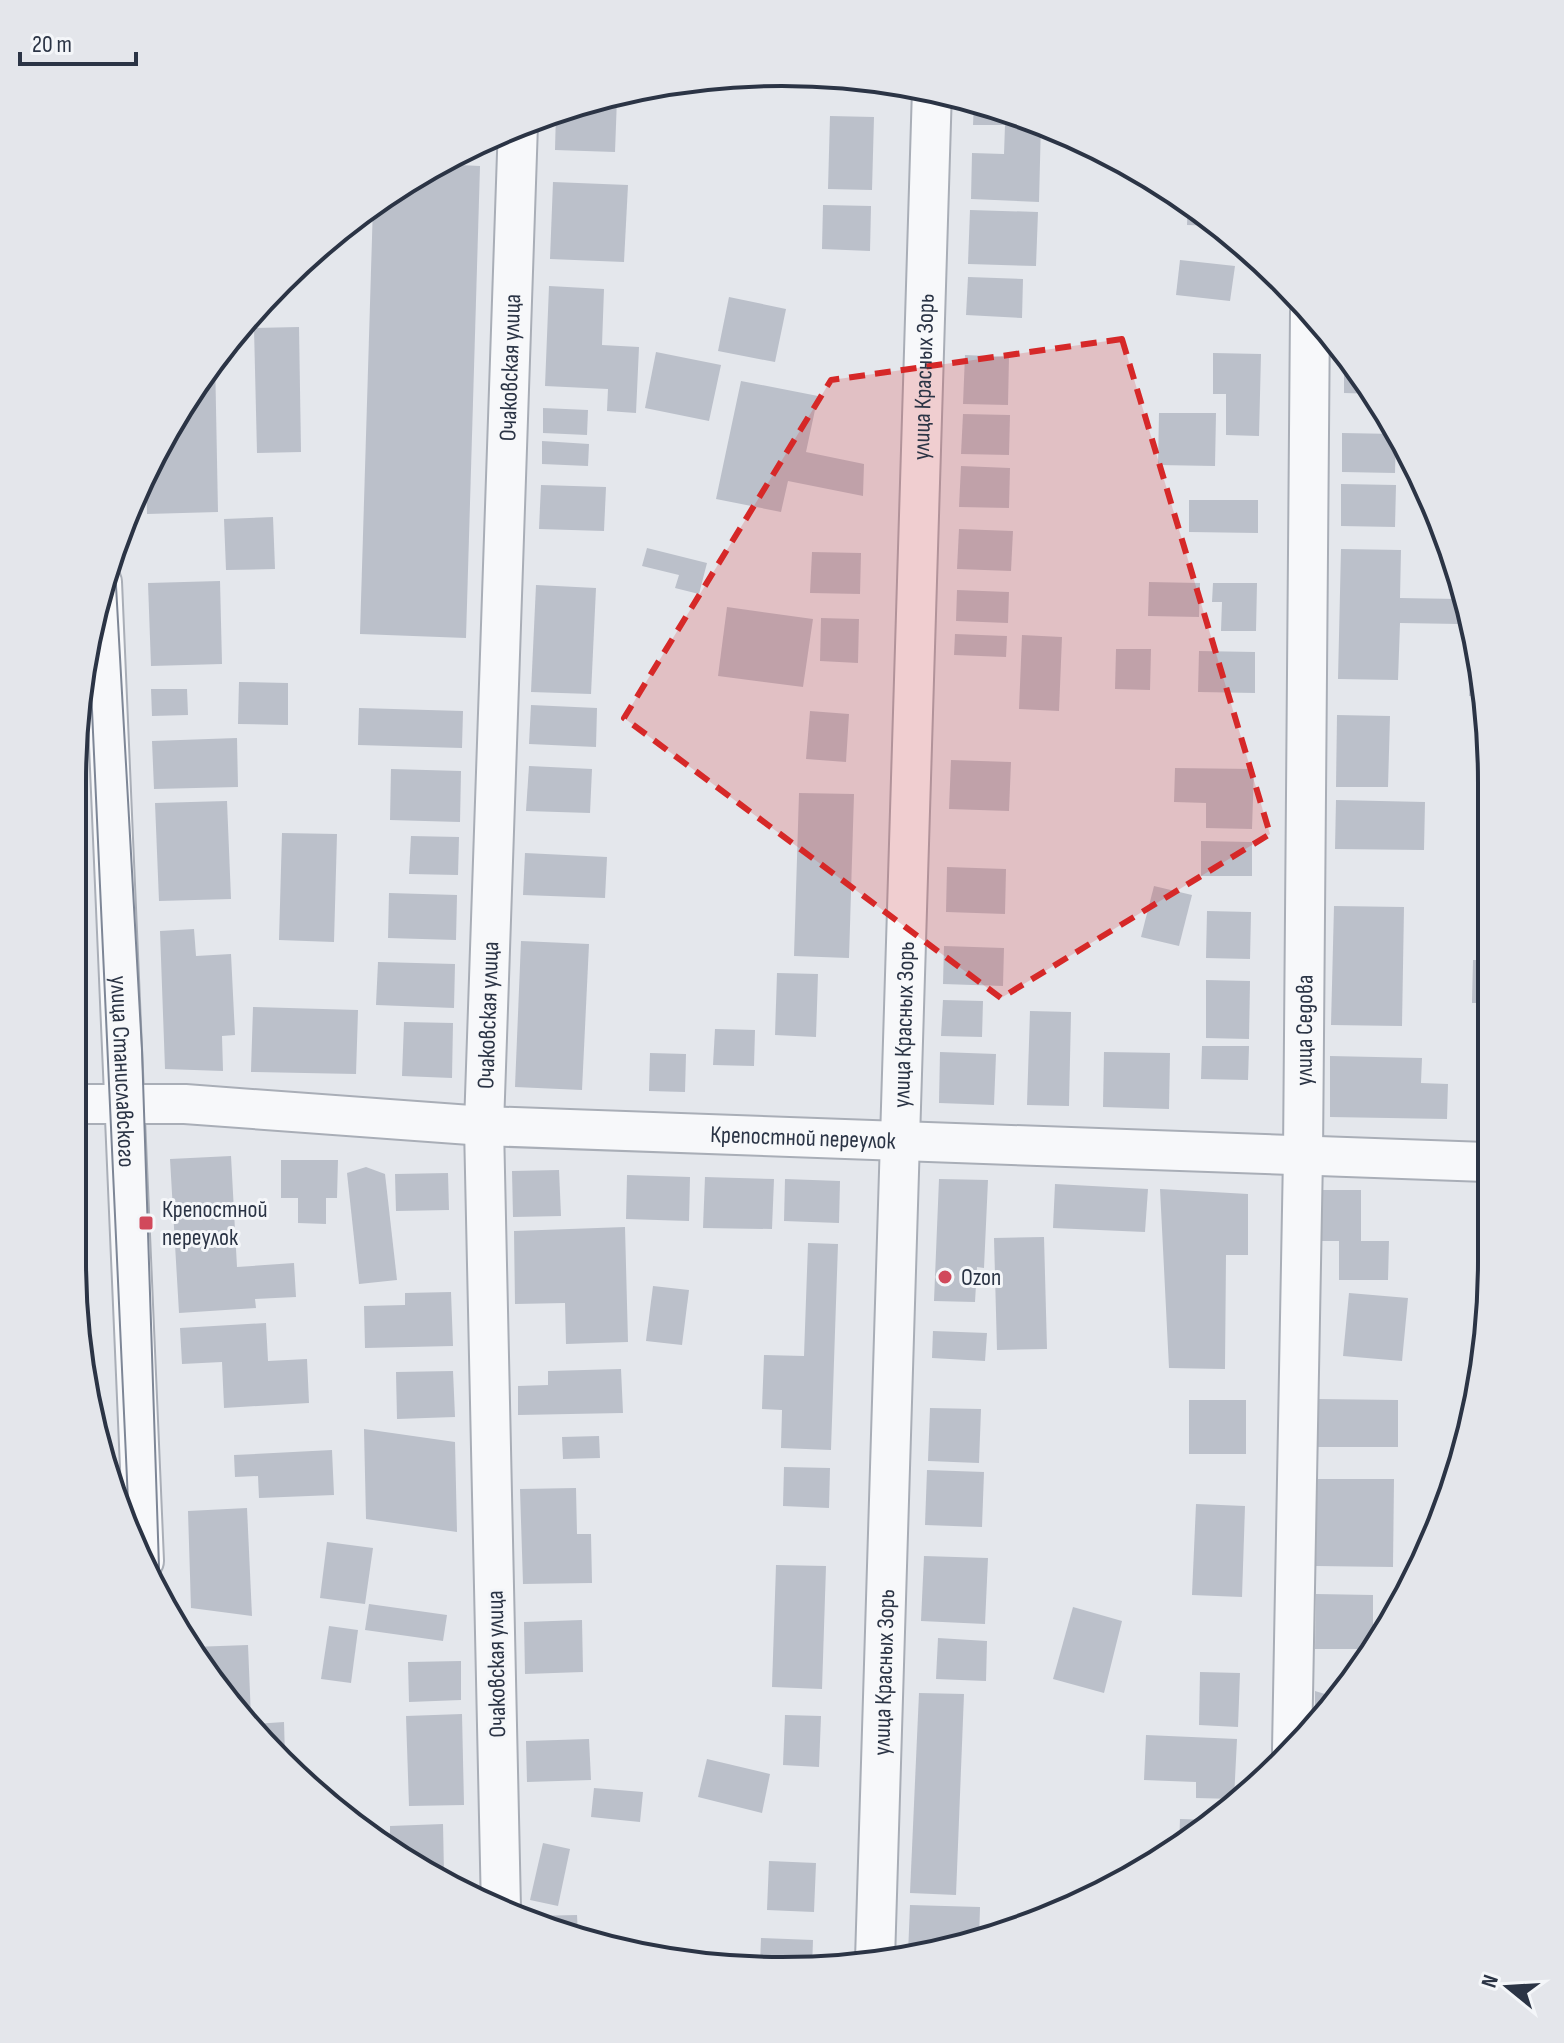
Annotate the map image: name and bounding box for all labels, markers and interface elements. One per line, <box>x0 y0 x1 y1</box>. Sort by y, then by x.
scale bar <box>20 16 136 66</box>
text: 20 m <box>32 30 72 59</box>
street label: Очаковская улица <box>493 293 527 442</box>
street label: улица Красных Зорь <box>907 293 941 460</box>
street label: Очаковская улица <box>471 941 505 1089</box>
street label: улица Красных Зорь <box>887 941 921 1108</box>
street label: улица Станиславского <box>104 975 141 1168</box>
street label: улица Седова <box>1290 975 1320 1086</box>
street label: Крепостной переулок <box>710 1120 897 1156</box>
place label: Крепостной переулок <box>162 1195 267 1252</box>
marker: Крепостной переулок <box>137 1214 155 1232</box>
place label: Ozon <box>961 1263 1001 1292</box>
marker: Ozon <box>936 1268 954 1286</box>
street label: улица Красных Зорь <box>867 1588 901 1756</box>
street label: Очаковская улица <box>481 1590 512 1738</box>
north arrow <box>1468 1947 1548 2027</box>
text: N <box>1476 1972 1505 1991</box>

